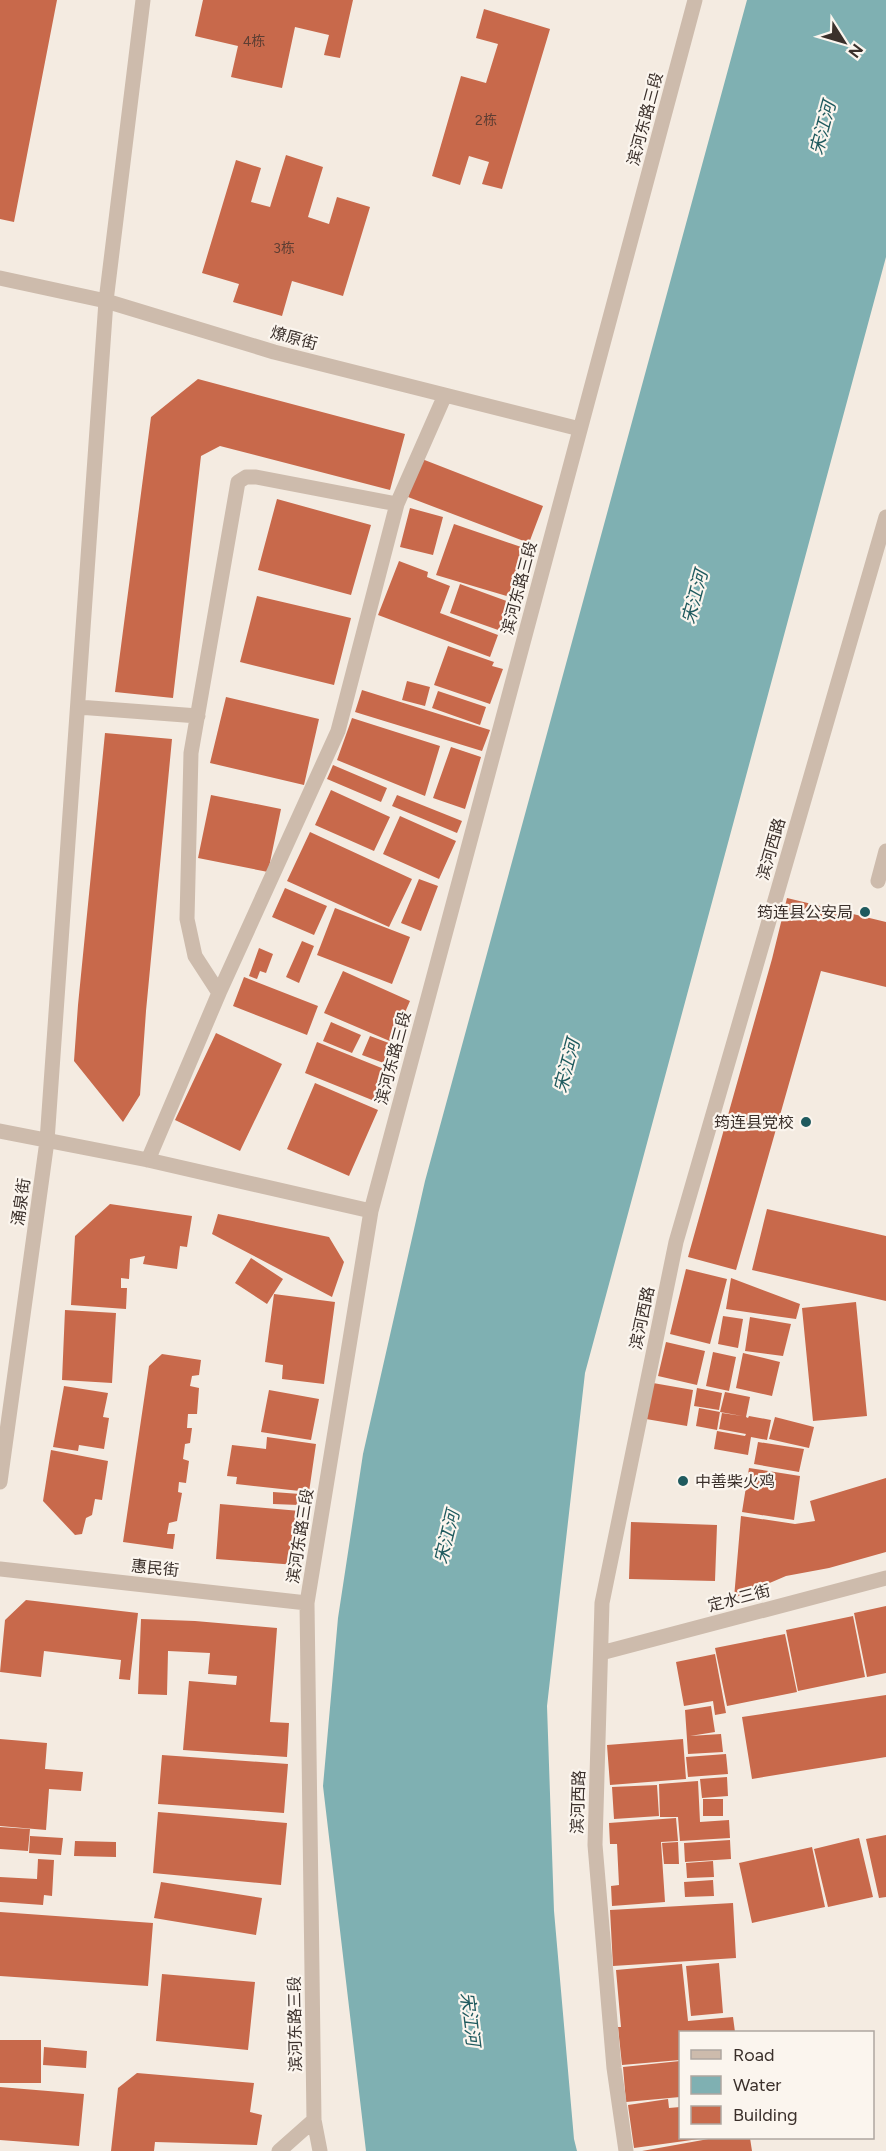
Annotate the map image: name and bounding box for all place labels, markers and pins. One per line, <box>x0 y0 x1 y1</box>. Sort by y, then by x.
place label: 筠连县公安局 <box>757 903 853 922</box>
marker: 筠连县公安局 <box>858 905 872 919</box>
place label: 筠连县党校 <box>714 1113 794 1132</box>
marker: 筠连县党校 <box>799 1115 813 1129</box>
place label: 中善柴火鸡 <box>695 1472 775 1491</box>
marker: 中善柴火鸡 <box>676 1474 690 1488</box>

